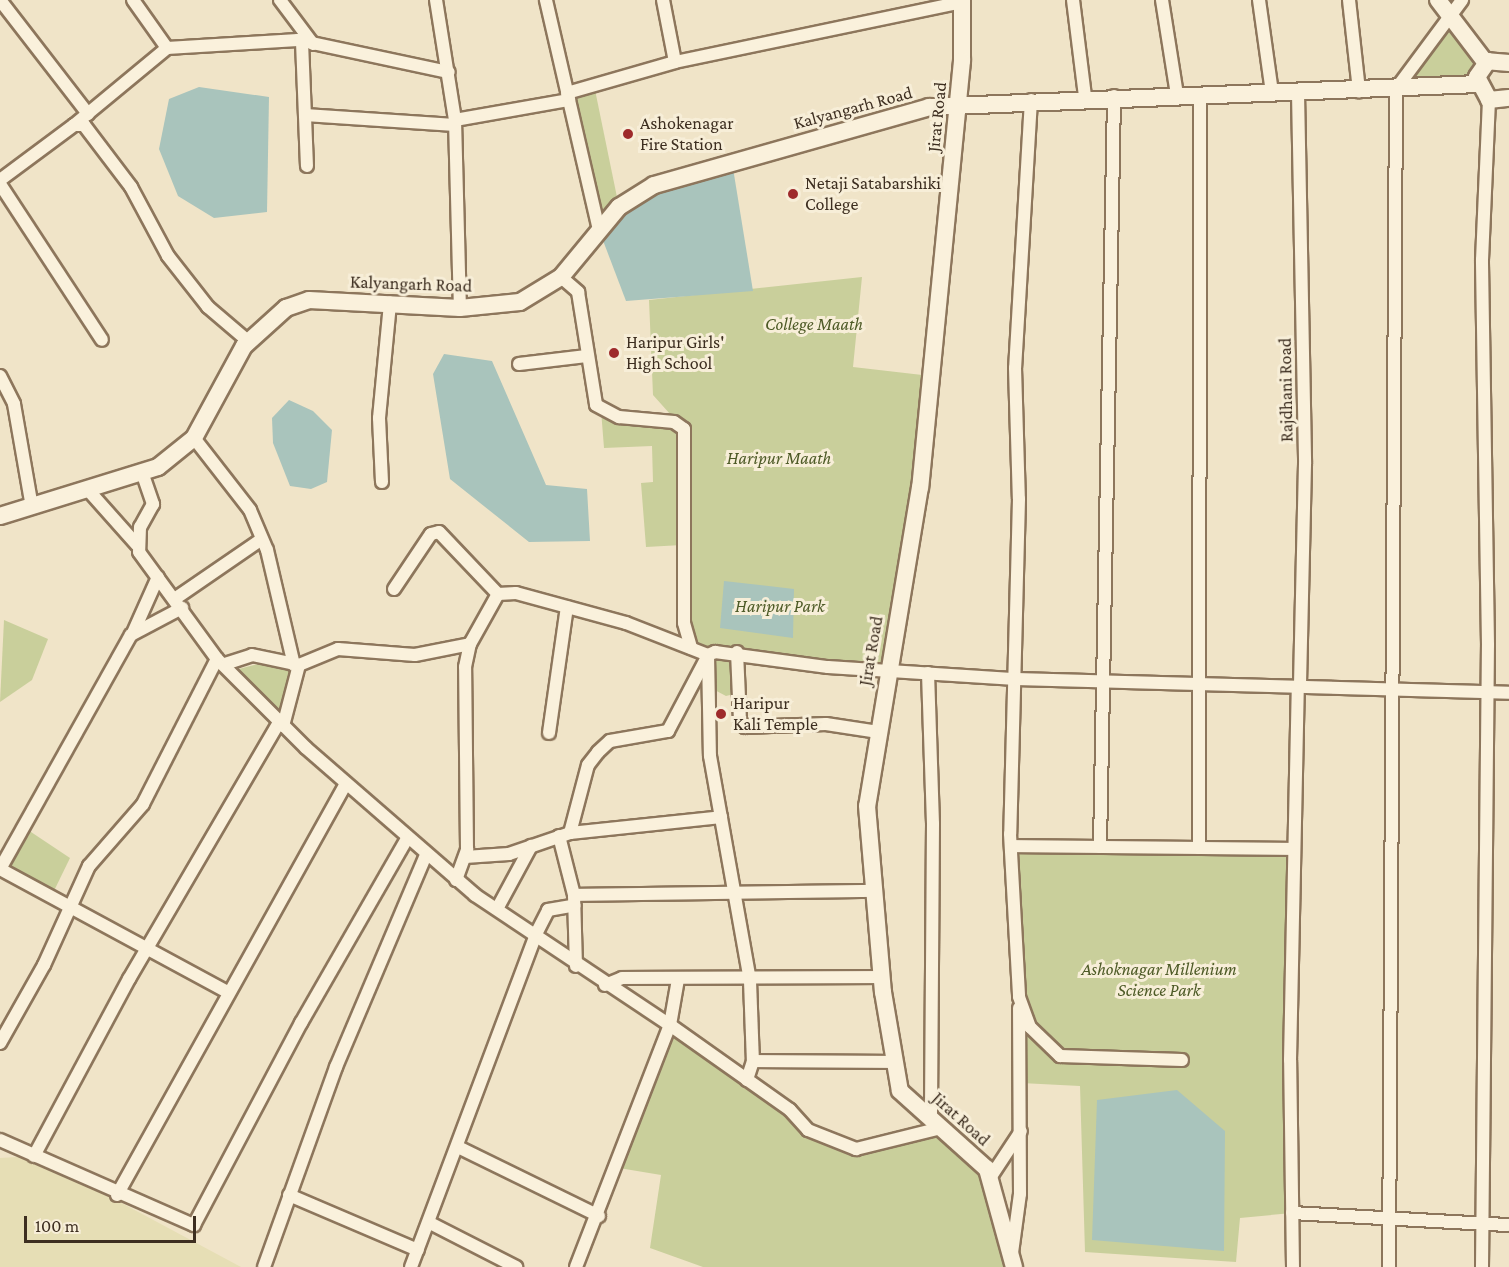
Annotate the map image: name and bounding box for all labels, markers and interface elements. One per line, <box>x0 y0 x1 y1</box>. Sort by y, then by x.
street label: Jirat Road <box>923 81 951 153</box>
street label: Kalyangarh Road <box>791 82 915 134</box>
place label: Ashokenagar Fire Station <box>640 113 734 156</box>
marker: Ashokenagar Fire Station <box>621 127 635 141</box>
place label: Netaji Satabarshiki College <box>805 173 941 216</box>
marker: Netaji Satabarshiki College <box>786 187 800 201</box>
street label: Kalyangarh Road <box>350 271 472 297</box>
park label: College Maath <box>765 313 863 335</box>
place label: Haripur Girls' High School <box>626 332 724 374</box>
street label: Rajdhani Road <box>1274 338 1298 442</box>
marker: Haripur Girls' High School <box>607 346 621 360</box>
park label: Haripur Maath <box>727 447 831 469</box>
park label: Haripur Park <box>735 595 825 617</box>
street label: Jirat Road <box>854 614 888 688</box>
place label: Haripur Kali Temple <box>733 693 818 736</box>
marker: Haripur Kali Temple <box>714 707 728 721</box>
park label: Ashoknagar Millenium Science Park <box>1081 959 1237 1002</box>
street label: Jirat Road <box>928 1087 994 1151</box>
scale bar <box>27 1204 200 1242</box>
text: 100 m <box>35 1216 79 1236</box>

